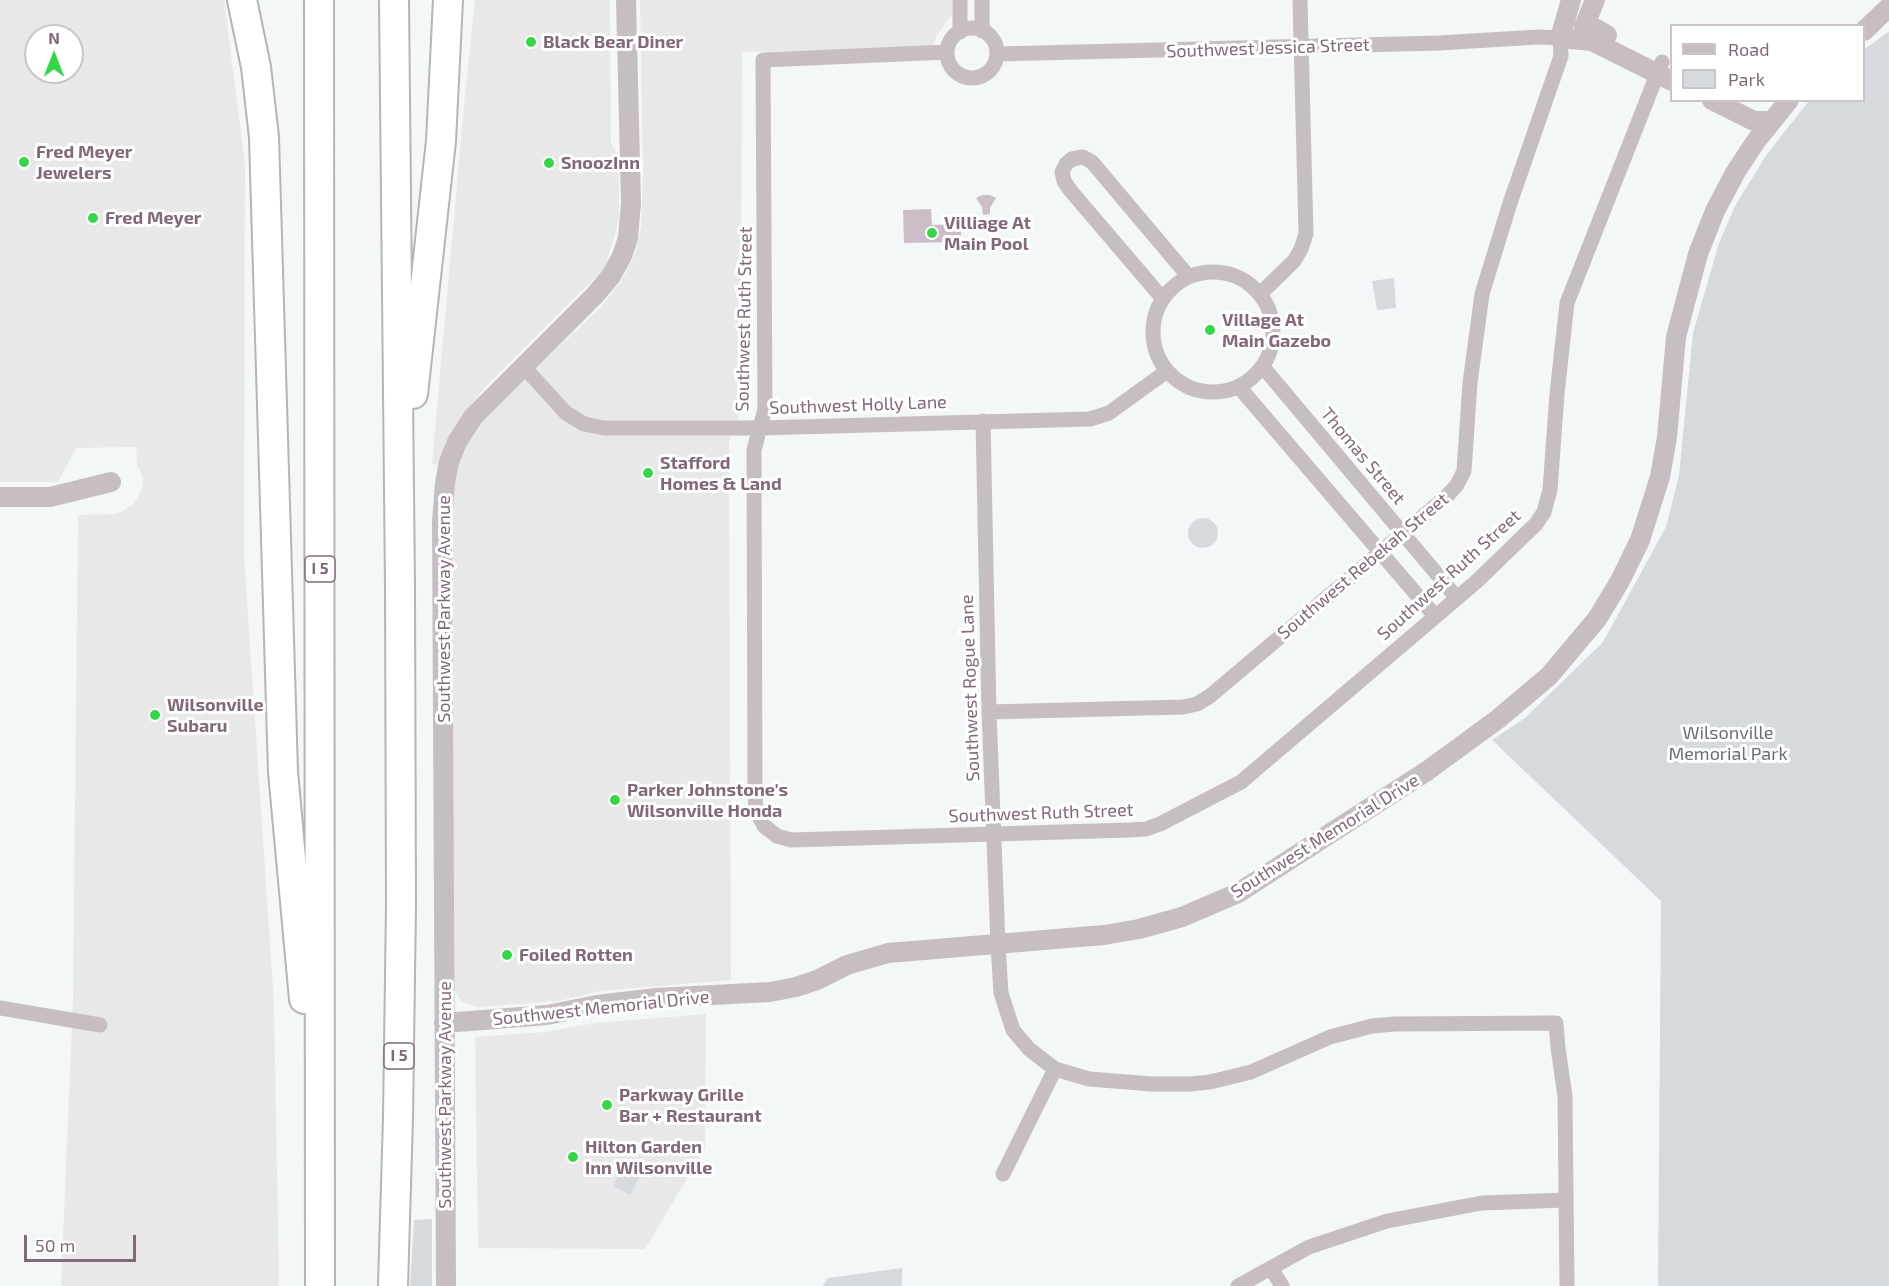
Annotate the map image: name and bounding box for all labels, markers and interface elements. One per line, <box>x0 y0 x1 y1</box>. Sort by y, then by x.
north arrow <box>24 24 84 84</box>
legend <box>1670 24 1865 102</box>
text: N <box>48 28 60 47</box>
place label: Black Bear Diner <box>543 31 683 53</box>
street label: Southwest Jessica Street <box>1166 34 1370 62</box>
marker: Black Bear Diner <box>524 35 538 49</box>
text: Road <box>1728 38 1769 60</box>
text: Park <box>1728 68 1765 90</box>
place label: Fred Meyer Jewelers <box>36 141 132 184</box>
place label: SnoozInn <box>561 152 640 174</box>
marker: Fred Meyer Jewelers <box>17 155 31 169</box>
marker: SnoozInn <box>542 156 556 170</box>
place label: Fred Meyer <box>105 207 201 229</box>
marker: Fred Meyer <box>86 211 100 225</box>
place label: Villiage At Main Pool <box>944 212 1031 254</box>
street label: Southwest Ruth Street <box>732 226 756 412</box>
marker: Villiage At Main Pool <box>925 226 939 240</box>
place label: Village At Main Gazebo <box>1222 309 1331 352</box>
marker: Village At Main Gazebo <box>1203 323 1217 337</box>
street label: Southwest Holly Lane <box>769 391 947 419</box>
street label: Thomas Street <box>1316 403 1410 509</box>
place label: Stafford Homes & Land <box>660 452 782 494</box>
marker: Stafford Homes & Land <box>641 466 655 480</box>
street label: Southwest Rebekah Street <box>1273 488 1453 644</box>
street label: Southwest Parkway Avenue <box>433 495 455 723</box>
street label: Southwest Ruth Street <box>1373 505 1525 645</box>
road number: I 5 <box>305 556 335 582</box>
street label: Southwest Rogue Lane <box>956 594 984 782</box>
place label: Wilsonville Subaru <box>167 694 264 736</box>
marker: Wilsonville Subaru <box>148 708 162 722</box>
park label: Wilsonville Memorial Park <box>1668 722 1788 764</box>
street label: Southwest Memorial Drive <box>1227 769 1423 903</box>
place label: Parker Johnstone's Wilsonville Honda <box>627 779 788 822</box>
marker: Parker Johnstone's Wilsonville Honda <box>608 793 622 807</box>
street label: Southwest Ruth Street <box>948 799 1134 827</box>
place label: Foiled Rotten <box>519 944 633 966</box>
marker: Foiled Rotten <box>500 948 514 962</box>
street label: Southwest Parkway Avenue <box>434 981 456 1209</box>
street label: Southwest Memorial Drive <box>492 986 710 1030</box>
road number: I 5 <box>384 1043 414 1069</box>
place label: Parkway Grille Bar + Restaurant <box>619 1084 762 1126</box>
marker: Parkway Grille Bar + Restaurant <box>600 1098 614 1112</box>
place label: Hilton Garden Inn Wilsonville <box>585 1136 712 1178</box>
marker: Hilton Garden Inn Wilsonville <box>566 1150 580 1164</box>
scale bar <box>27 1223 140 1261</box>
text: 50 m <box>35 1234 75 1256</box>

